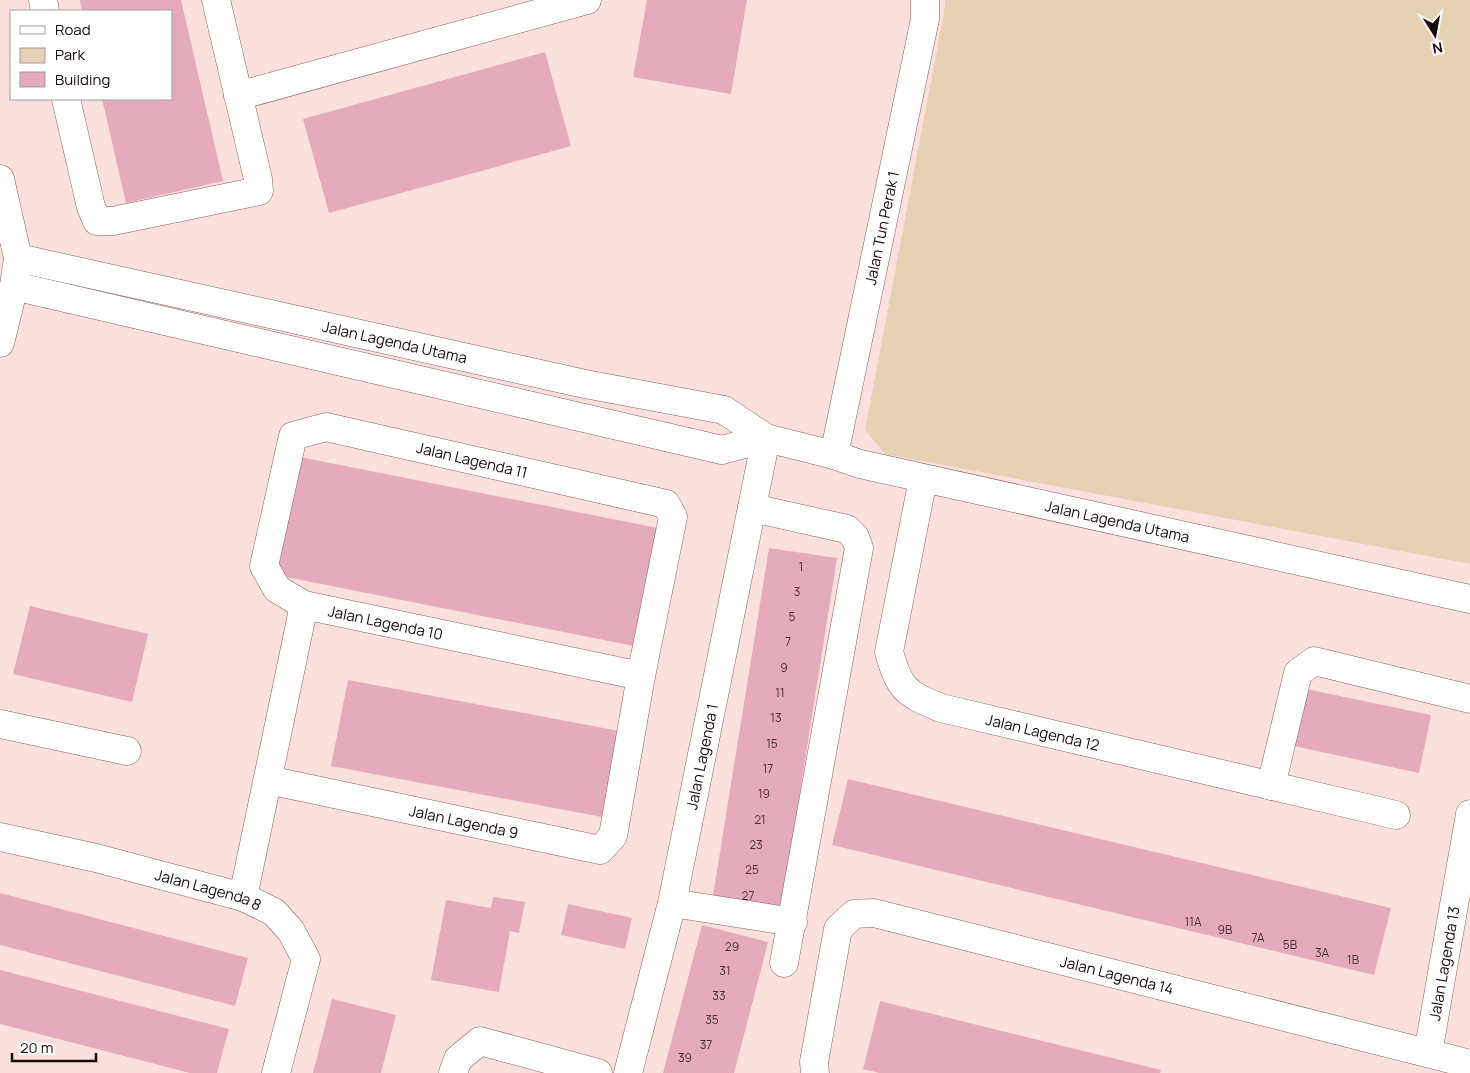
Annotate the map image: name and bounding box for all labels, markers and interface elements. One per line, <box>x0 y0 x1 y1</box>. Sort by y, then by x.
legend <box>10 10 172 100</box>
north arrow <box>1410 10 1460 60</box>
text: Road <box>55 19 91 40</box>
text: N <box>1431 38 1444 59</box>
text: Park <box>55 44 85 65</box>
text: Building <box>55 69 110 90</box>
street label: Jalan Tun Perak 1 <box>859 169 903 287</box>
street label: Jalan Lagenda Utama <box>320 315 469 368</box>
street label: Jalan Lagenda 11 <box>414 437 530 483</box>
street label: Jalan Lagenda Utama <box>1043 495 1192 547</box>
house number: 1 <box>799 558 803 575</box>
house number: 3 <box>794 583 800 600</box>
street label: Jalan Lagenda 10 <box>326 600 445 644</box>
house number: 5 <box>789 608 796 625</box>
house number: 7 <box>785 633 791 650</box>
house number: 9 <box>780 659 788 676</box>
house number: 11 <box>775 684 785 701</box>
street label: Jalan Lagenda 1 <box>681 702 723 811</box>
street label: Jalan Lagenda 12 <box>984 708 1102 755</box>
house number: 13 <box>770 709 782 726</box>
house number: 15 <box>766 735 778 752</box>
house number: 17 <box>763 760 773 777</box>
house number: 19 <box>758 785 770 802</box>
street label: Jalan Lagenda 9 <box>407 800 520 843</box>
house number: 21 <box>754 811 766 828</box>
house number: 23 <box>749 836 763 853</box>
house number: 25 <box>745 861 759 878</box>
street label: Jalan Lagenda 8 <box>153 864 265 915</box>
house number: 27 <box>742 887 754 904</box>
street label: Jalan Lagenda 13 <box>1423 905 1464 1022</box>
house number: 11A <box>1185 913 1202 930</box>
house number: 9B <box>1218 921 1232 938</box>
house number: 7A <box>1251 929 1265 946</box>
house number: 5B <box>1283 936 1297 953</box>
house number: 29 <box>725 938 739 955</box>
house number: 3A <box>1315 944 1330 961</box>
street label: Jalan Lagenda 14 <box>1058 950 1176 999</box>
house number: 1B <box>1347 951 1359 968</box>
house number: 31 <box>719 962 731 979</box>
house number: 33 <box>712 987 726 1004</box>
house number: 35 <box>705 1011 719 1028</box>
scale bar <box>12 1030 96 1062</box>
house number: 37 <box>700 1036 712 1053</box>
text: 20 m <box>20 1037 53 1058</box>
house number: 39 <box>678 1049 692 1066</box>

